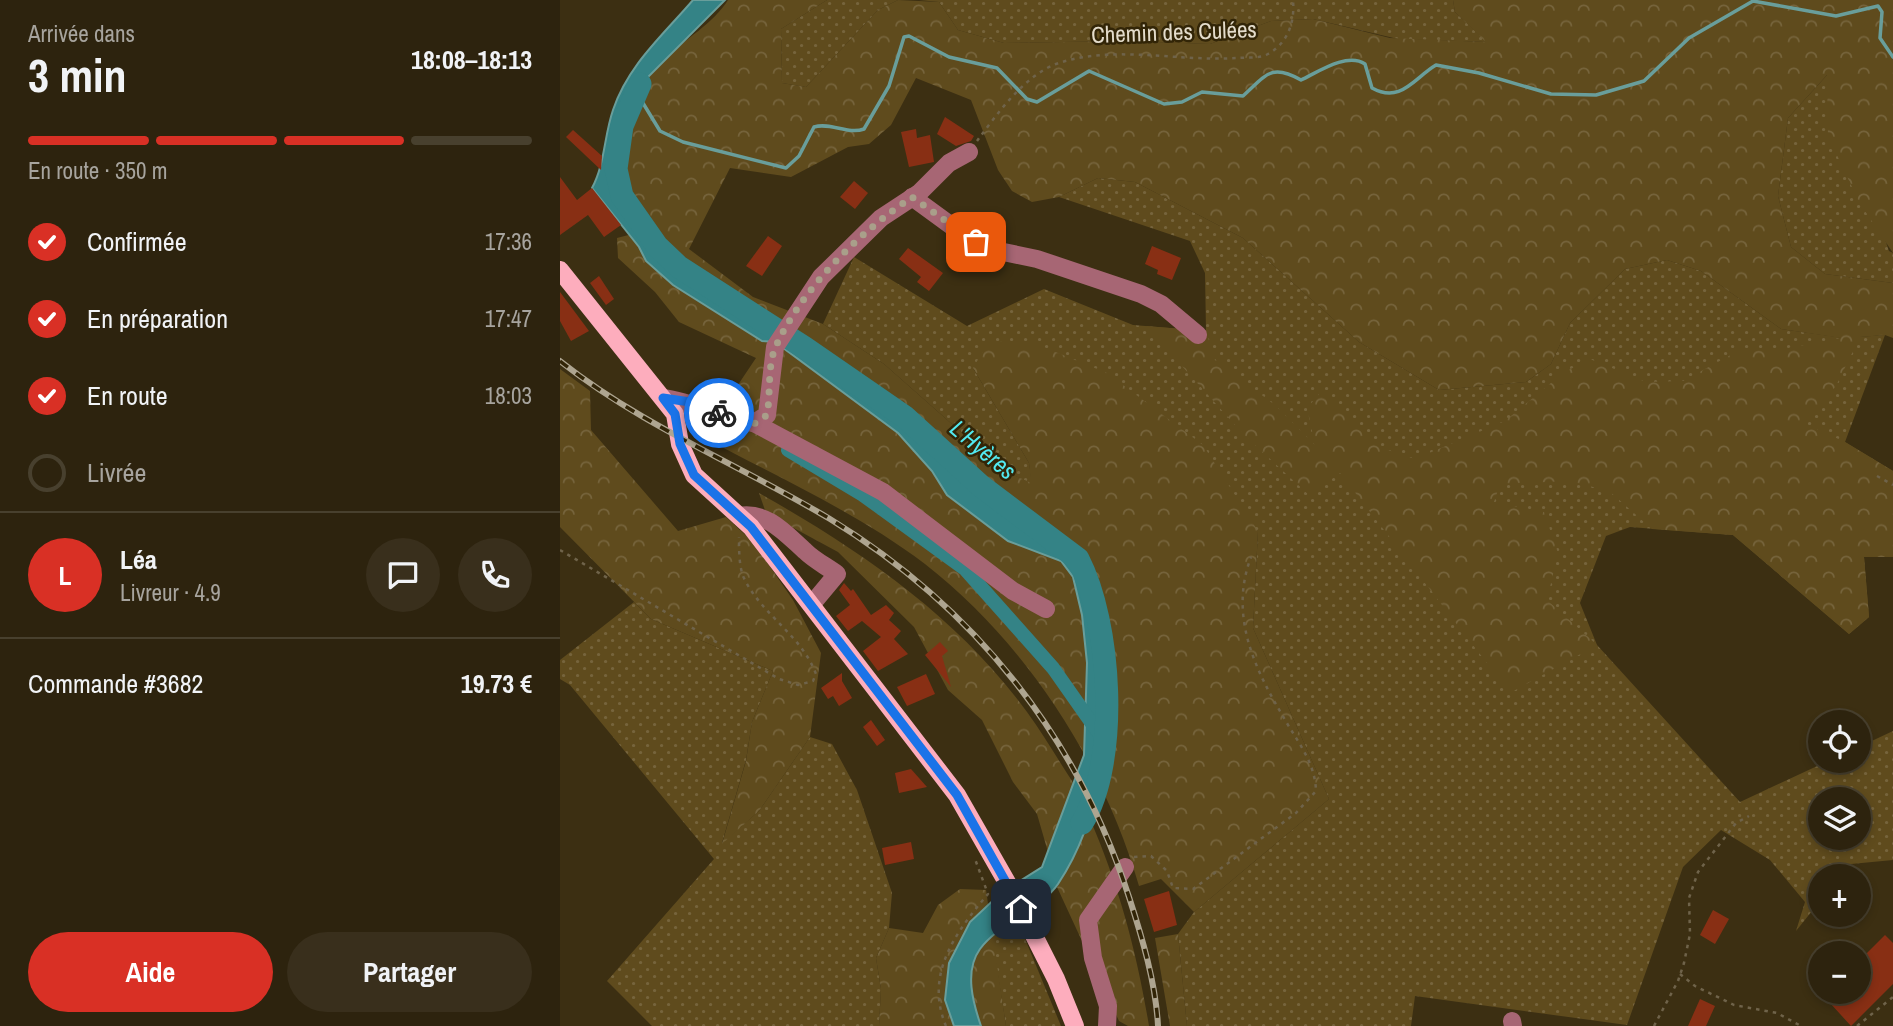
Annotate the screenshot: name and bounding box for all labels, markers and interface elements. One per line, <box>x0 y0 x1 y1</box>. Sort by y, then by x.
street label: Chemin des Culées <box>1091 13 1257 50</box>
text: Arrivée dans <box>28 18 135 49</box>
text: 18:08–18:13 <box>411 42 532 77</box>
text: 3 min <box>28 44 127 106</box>
text: En route · 350 m <box>28 155 167 186</box>
pin <box>946 212 1006 272</box>
icon: check <box>28 223 66 261</box>
icon: bag <box>957 223 995 261</box>
text: Confirmée <box>87 224 187 259</box>
text: 17:36 <box>485 226 532 257</box>
icon: check <box>28 300 66 338</box>
text: En préparation <box>87 301 228 336</box>
text: 17:47 <box>485 303 532 334</box>
icon: check <box>28 377 66 415</box>
text: En route <box>87 378 168 413</box>
courier <box>684 378 754 448</box>
text: 18:03 <box>485 380 532 411</box>
icon: bike <box>700 394 738 432</box>
water label: L'Hyères <box>944 412 1024 486</box>
text: Livrée <box>87 455 146 490</box>
button: chat <box>366 538 440 612</box>
button: phone <box>458 538 532 612</box>
text: Léa <box>120 542 157 577</box>
text: L <box>58 558 72 593</box>
text: Livreur · 4.9 <box>120 577 221 608</box>
text: Commande #3682 <box>28 666 203 701</box>
text: 19.73 € <box>461 666 532 701</box>
map controls <box>1808 710 1871 1004</box>
button: locate <box>1808 710 1871 773</box>
button: layers <box>1808 787 1871 850</box>
button: + <box>1808 864 1871 927</box>
pin <box>991 879 1051 939</box>
icon: home <box>1002 890 1040 928</box>
button: Aide <box>28 932 273 1012</box>
button: Partager <box>287 932 532 1012</box>
button: − <box>1808 941 1871 1004</box>

